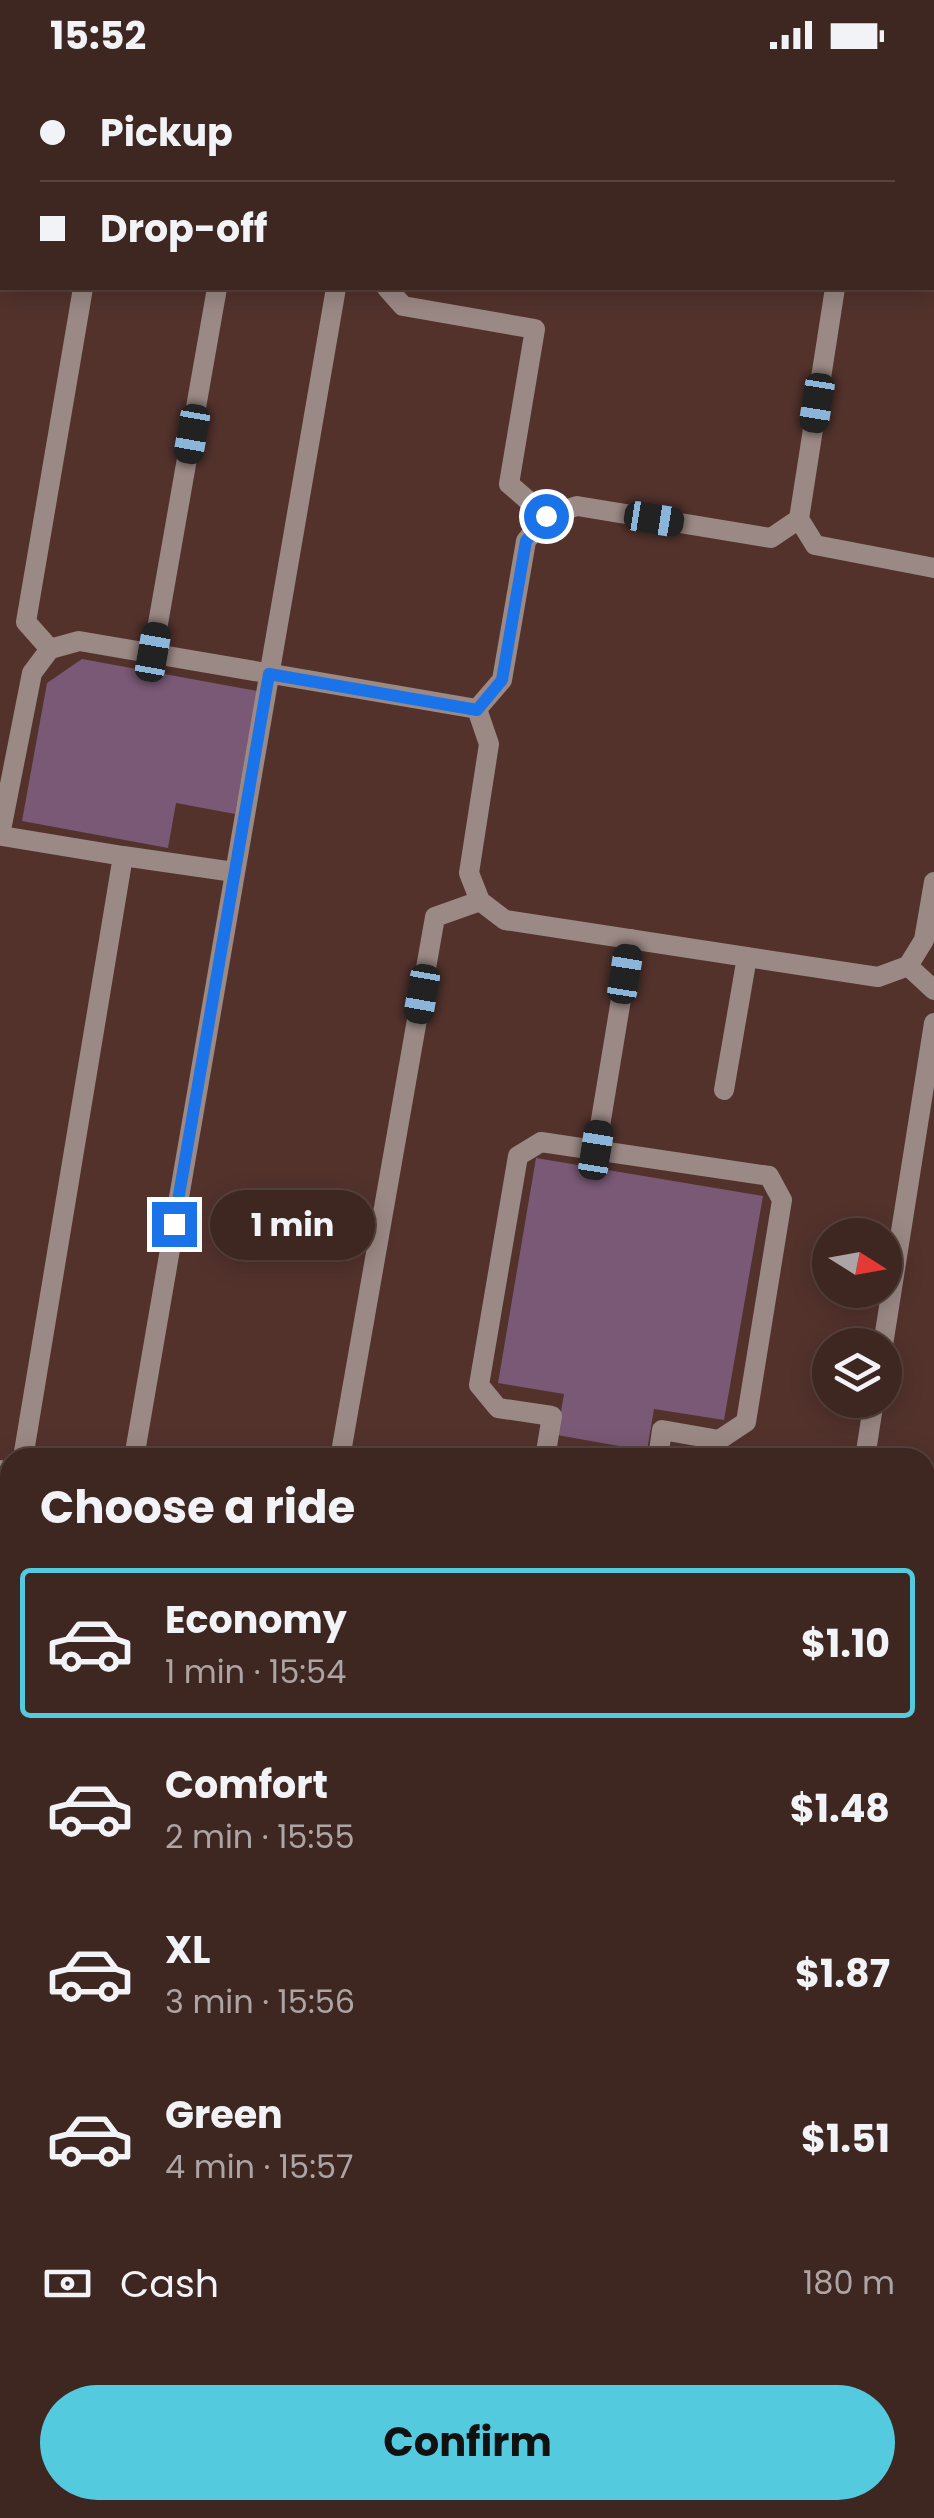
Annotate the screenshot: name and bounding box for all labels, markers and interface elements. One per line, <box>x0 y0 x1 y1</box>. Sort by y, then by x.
text: 15:52 <box>50 9 146 62</box>
text: Pickup <box>100 106 233 159</box>
text: Drop-off <box>100 202 268 255</box>
car <box>797 371 837 435</box>
car <box>172 402 212 466</box>
route start <box>524 494 569 539</box>
car <box>622 499 686 539</box>
car <box>133 620 173 684</box>
car <box>605 942 645 1006</box>
car <box>402 962 442 1026</box>
car <box>576 1118 616 1182</box>
callout: 1 min <box>209 1189 374 1259</box>
route end <box>152 1202 197 1247</box>
text: 1 min <box>251 1202 334 1247</box>
north arrow <box>812 1218 902 1308</box>
map controls <box>812 1218 902 1418</box>
button: layers <box>812 1328 902 1418</box>
text: Choose a ride <box>40 1476 355 1539</box>
text: Economy <box>165 1593 347 1646</box>
icon: car <box>45 1598 135 1688</box>
text: $1.10 <box>801 1617 890 1670</box>
text: 1 min · 15:54 <box>165 1649 346 1694</box>
text: Comfort <box>165 1758 328 1811</box>
icon: car <box>45 1763 135 1853</box>
text: $1.48 <box>790 1782 890 1835</box>
text: 2 min · 15:55 <box>165 1814 354 1859</box>
text: XL <box>165 1923 210 1976</box>
icon: car <box>45 1928 135 2018</box>
text: $1.87 <box>795 1947 890 2000</box>
text: 3 min · 15:56 <box>165 1979 355 2024</box>
text: Green <box>165 2088 283 2141</box>
icon: car <box>45 2093 135 2183</box>
text: $1.51 <box>801 2112 890 2165</box>
text: 4 min · 15:57 <box>165 2144 354 2189</box>
icon: cash <box>40 2256 95 2311</box>
text: Cash <box>120 2257 219 2310</box>
text: 180 m <box>803 2260 895 2305</box>
button: Confirm <box>40 2385 895 2500</box>

